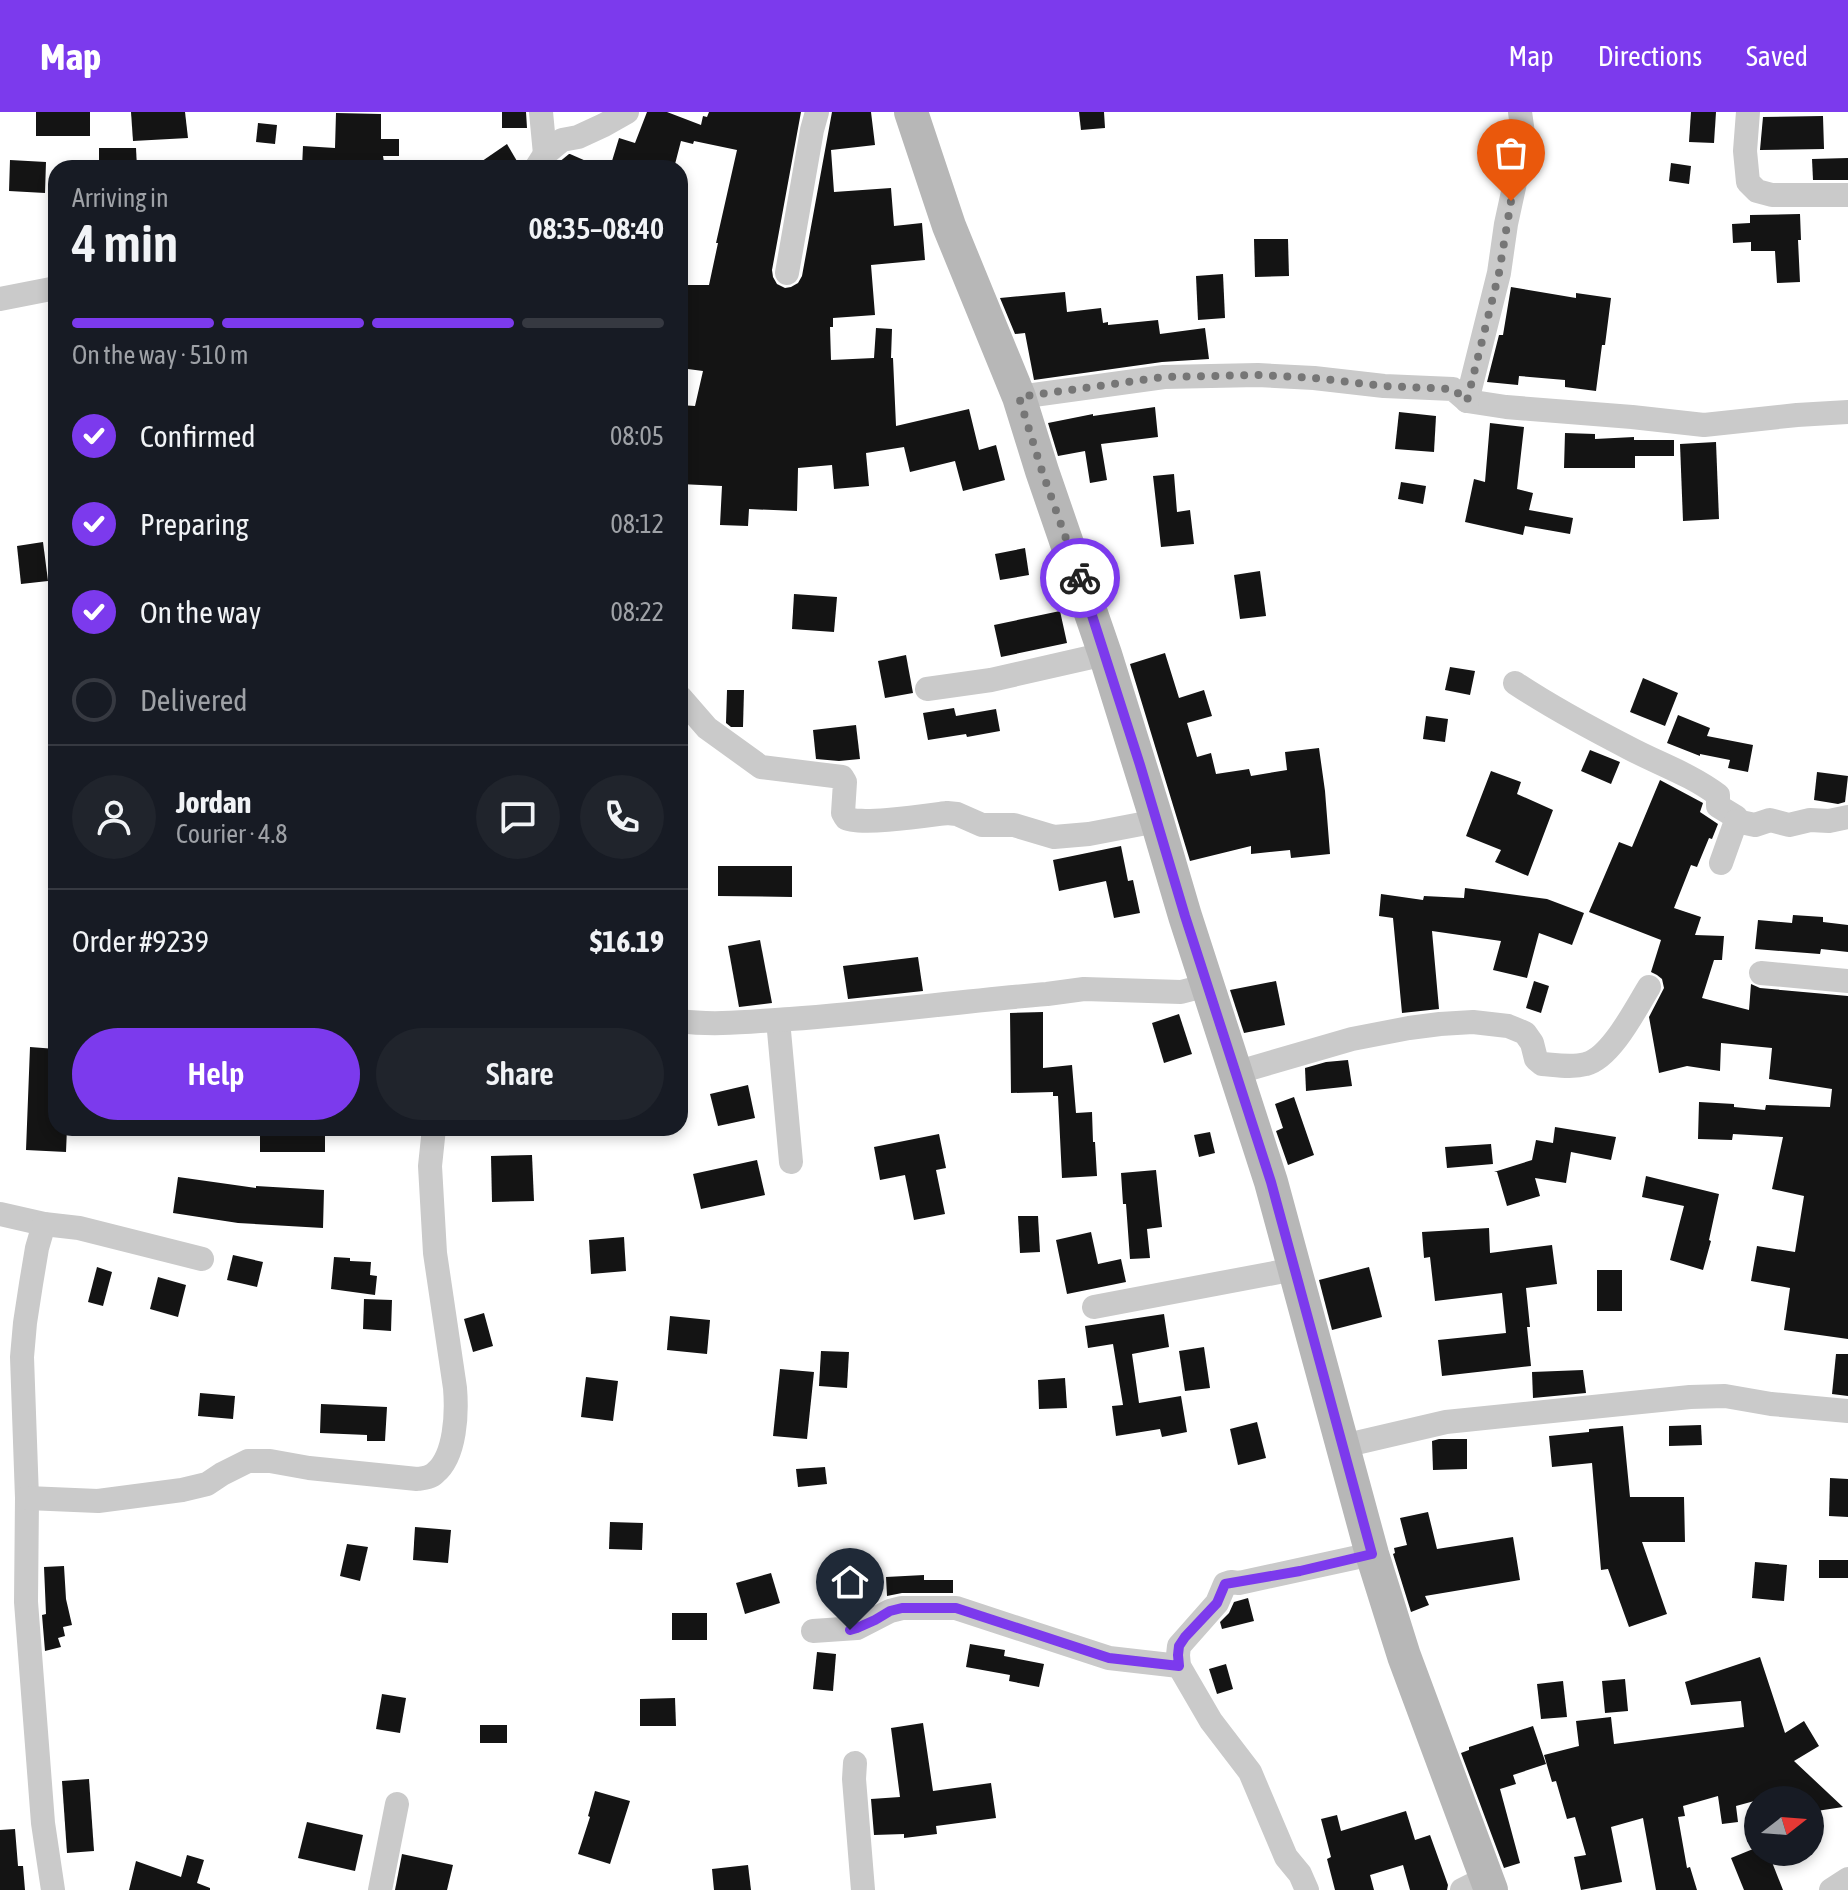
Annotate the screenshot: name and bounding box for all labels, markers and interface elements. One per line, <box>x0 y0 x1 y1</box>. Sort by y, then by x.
text: Map <box>40 35 101 78</box>
text: Map <box>1509 40 1554 72</box>
text: Directions <box>1598 40 1702 72</box>
text: Saved <box>1746 40 1808 72</box>
pin <box>1477 119 1545 201</box>
icon: bag <box>1489 131 1533 175</box>
text: Arriving in <box>72 183 169 213</box>
text: 08:35–08:40 <box>529 211 664 245</box>
text: 4 min <box>72 213 178 273</box>
text: On the way · 510 m <box>72 340 249 370</box>
icon: check <box>72 414 116 458</box>
text: Confirmed <box>140 419 255 453</box>
text: 08:05 <box>610 421 664 451</box>
icon: check <box>72 502 116 546</box>
text: Preparing <box>140 507 249 541</box>
text: 08:12 <box>610 509 664 539</box>
courier <box>1040 538 1120 618</box>
icon: bike <box>1058 556 1102 600</box>
icon: check <box>72 590 116 634</box>
text: On the way <box>140 595 261 629</box>
text: 08:22 <box>610 597 664 627</box>
text: Delivered <box>140 683 248 717</box>
button: person <box>72 775 156 859</box>
button: chat <box>476 775 560 859</box>
button: phone <box>580 775 664 859</box>
text: Jordan <box>176 785 251 819</box>
text: Courier · 4.8 <box>176 819 287 849</box>
text: Order #9239 <box>72 924 209 958</box>
text: $16.19 <box>590 924 664 958</box>
button: Help <box>72 1028 360 1120</box>
button: Share <box>376 1028 664 1120</box>
pin <box>816 1548 884 1630</box>
icon: home <box>828 1560 872 1604</box>
north arrow <box>1744 1786 1824 1866</box>
map controls <box>1744 1786 1824 1866</box>

